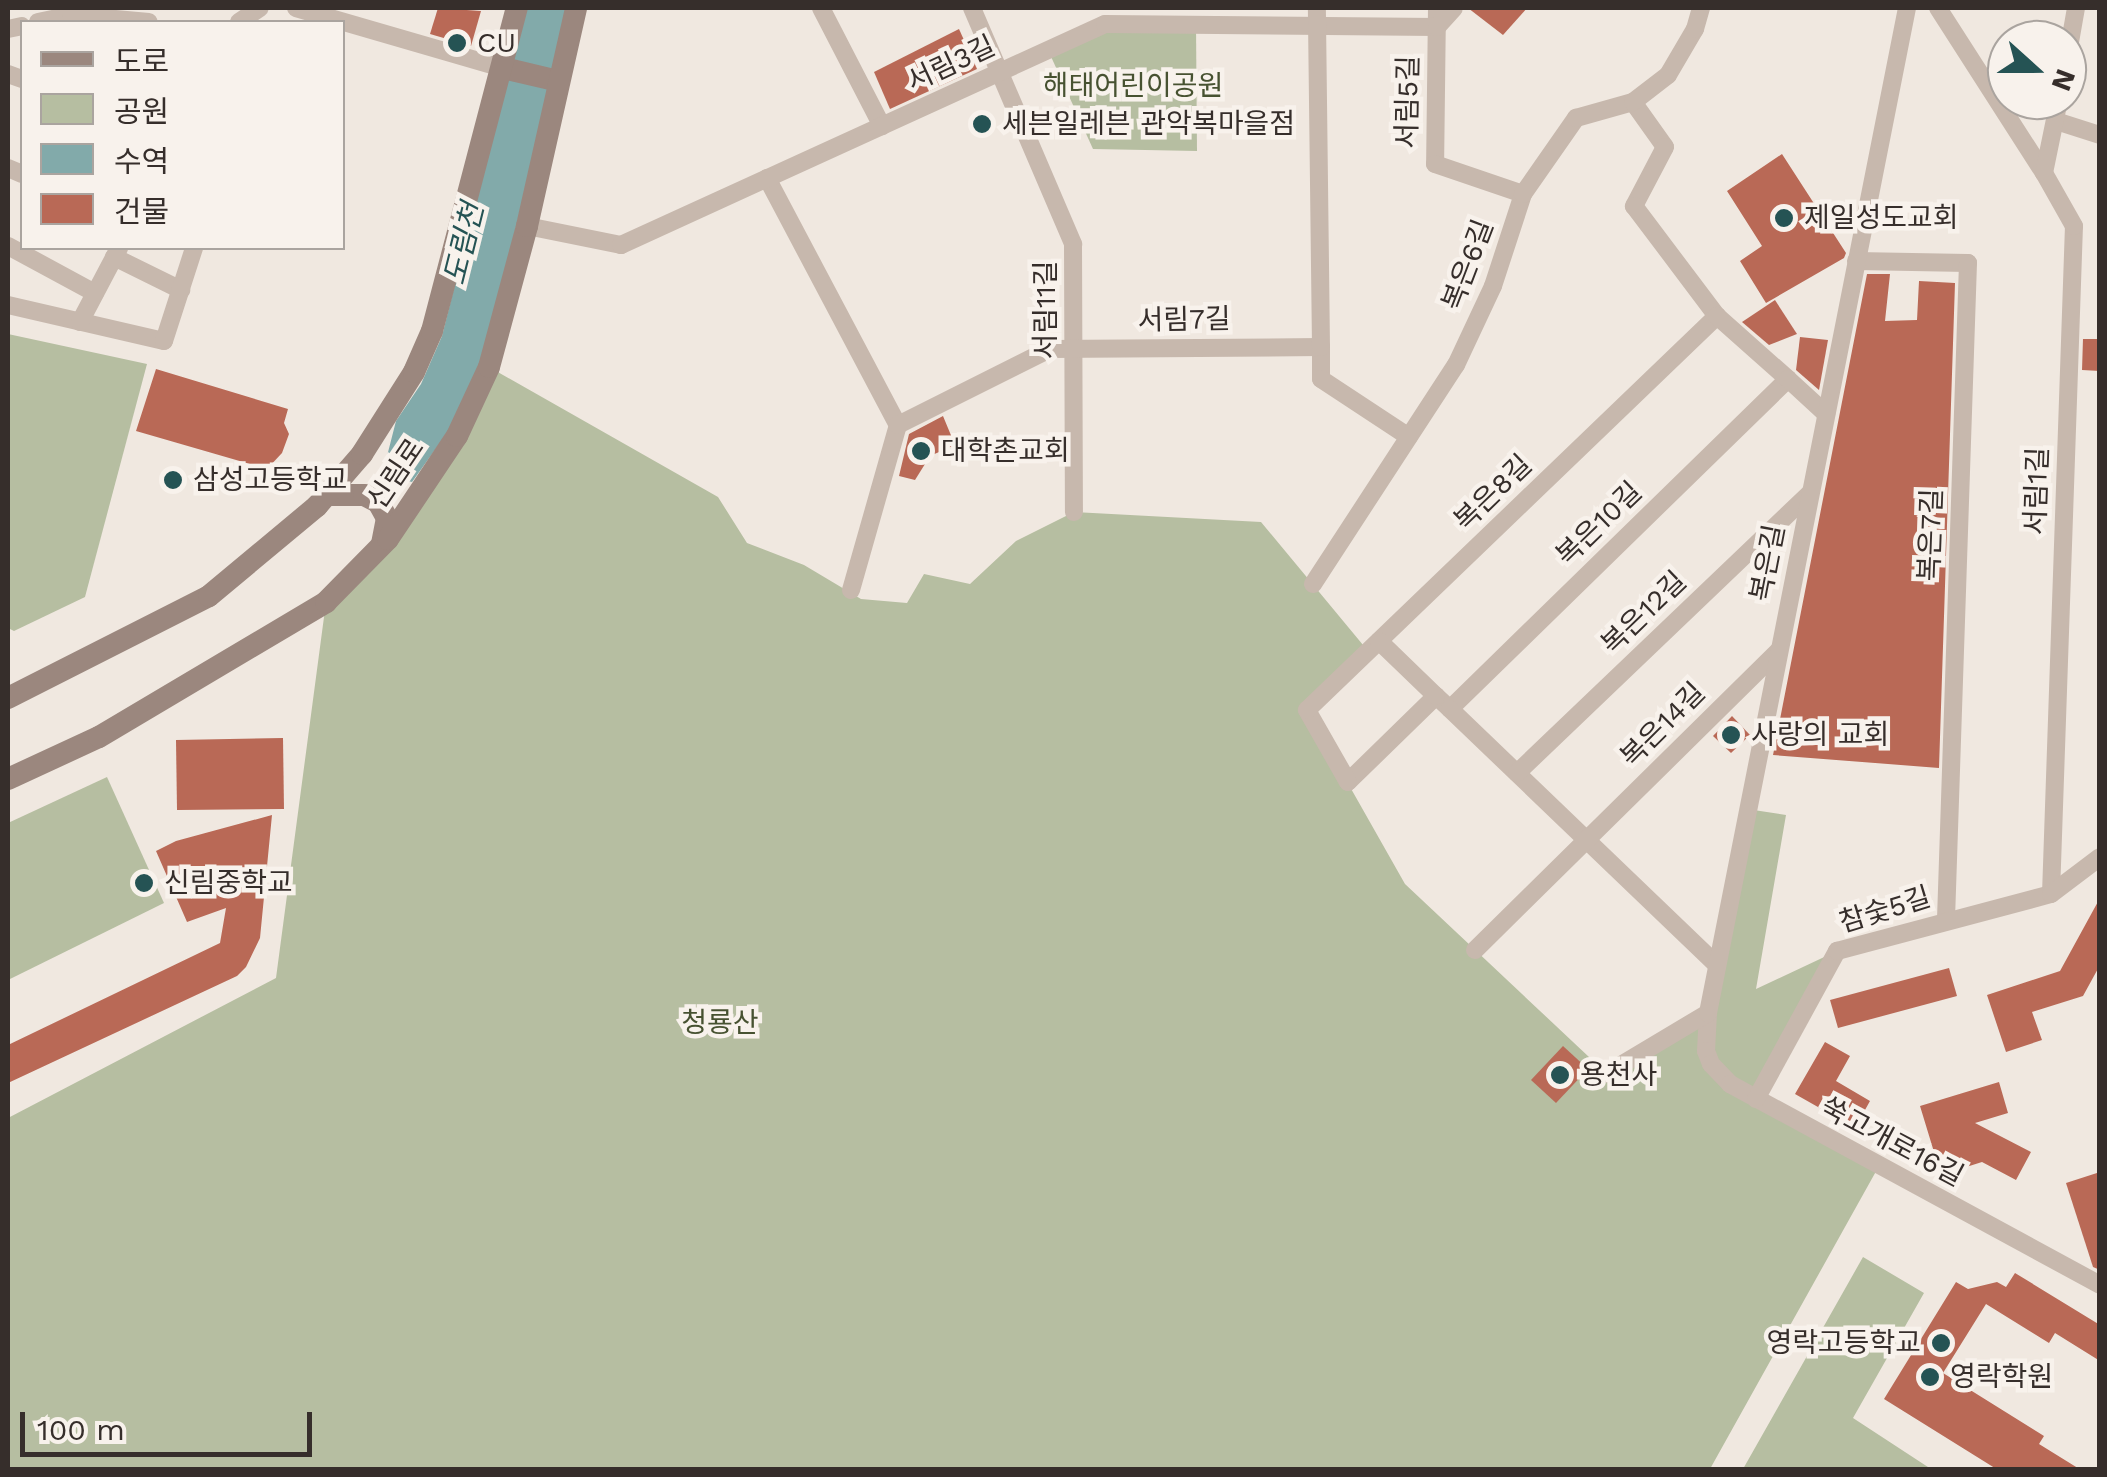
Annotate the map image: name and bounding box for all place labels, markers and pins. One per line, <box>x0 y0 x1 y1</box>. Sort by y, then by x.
place label: CU <box>477 26 516 60</box>
marker: CU <box>446 32 468 54</box>
place label: 세븐일레븐 관악복마을점 <box>1002 107 1295 141</box>
marker: 세븐일레븐 관악복마을점 <box>971 113 993 135</box>
place label: 제일성도교회 <box>1804 201 1959 235</box>
marker: 제일성도교회 <box>1773 207 1795 229</box>
place label: 대학촌교회 <box>941 434 1070 468</box>
marker: 대학촌교회 <box>910 440 932 462</box>
place label: 삼성고등학교 <box>193 463 348 497</box>
marker: 삼성고등학교 <box>162 469 184 491</box>
place label: 사랑의 교회 <box>1751 718 1889 752</box>
marker: 사랑의 교회 <box>1720 724 1742 746</box>
place label: 신림중학교 <box>164 866 293 900</box>
marker: 신림중학교 <box>133 872 155 894</box>
place label: 용천사 <box>1580 1058 1657 1092</box>
marker: 용천사 <box>1549 1064 1571 1086</box>
place label: 영락고등학교 <box>1766 1326 1921 1360</box>
marker: 영락고등학교 <box>1930 1332 1952 1354</box>
place label: 영락학원 <box>1950 1360 2053 1394</box>
marker: 영락학원 <box>1919 1366 1941 1388</box>

